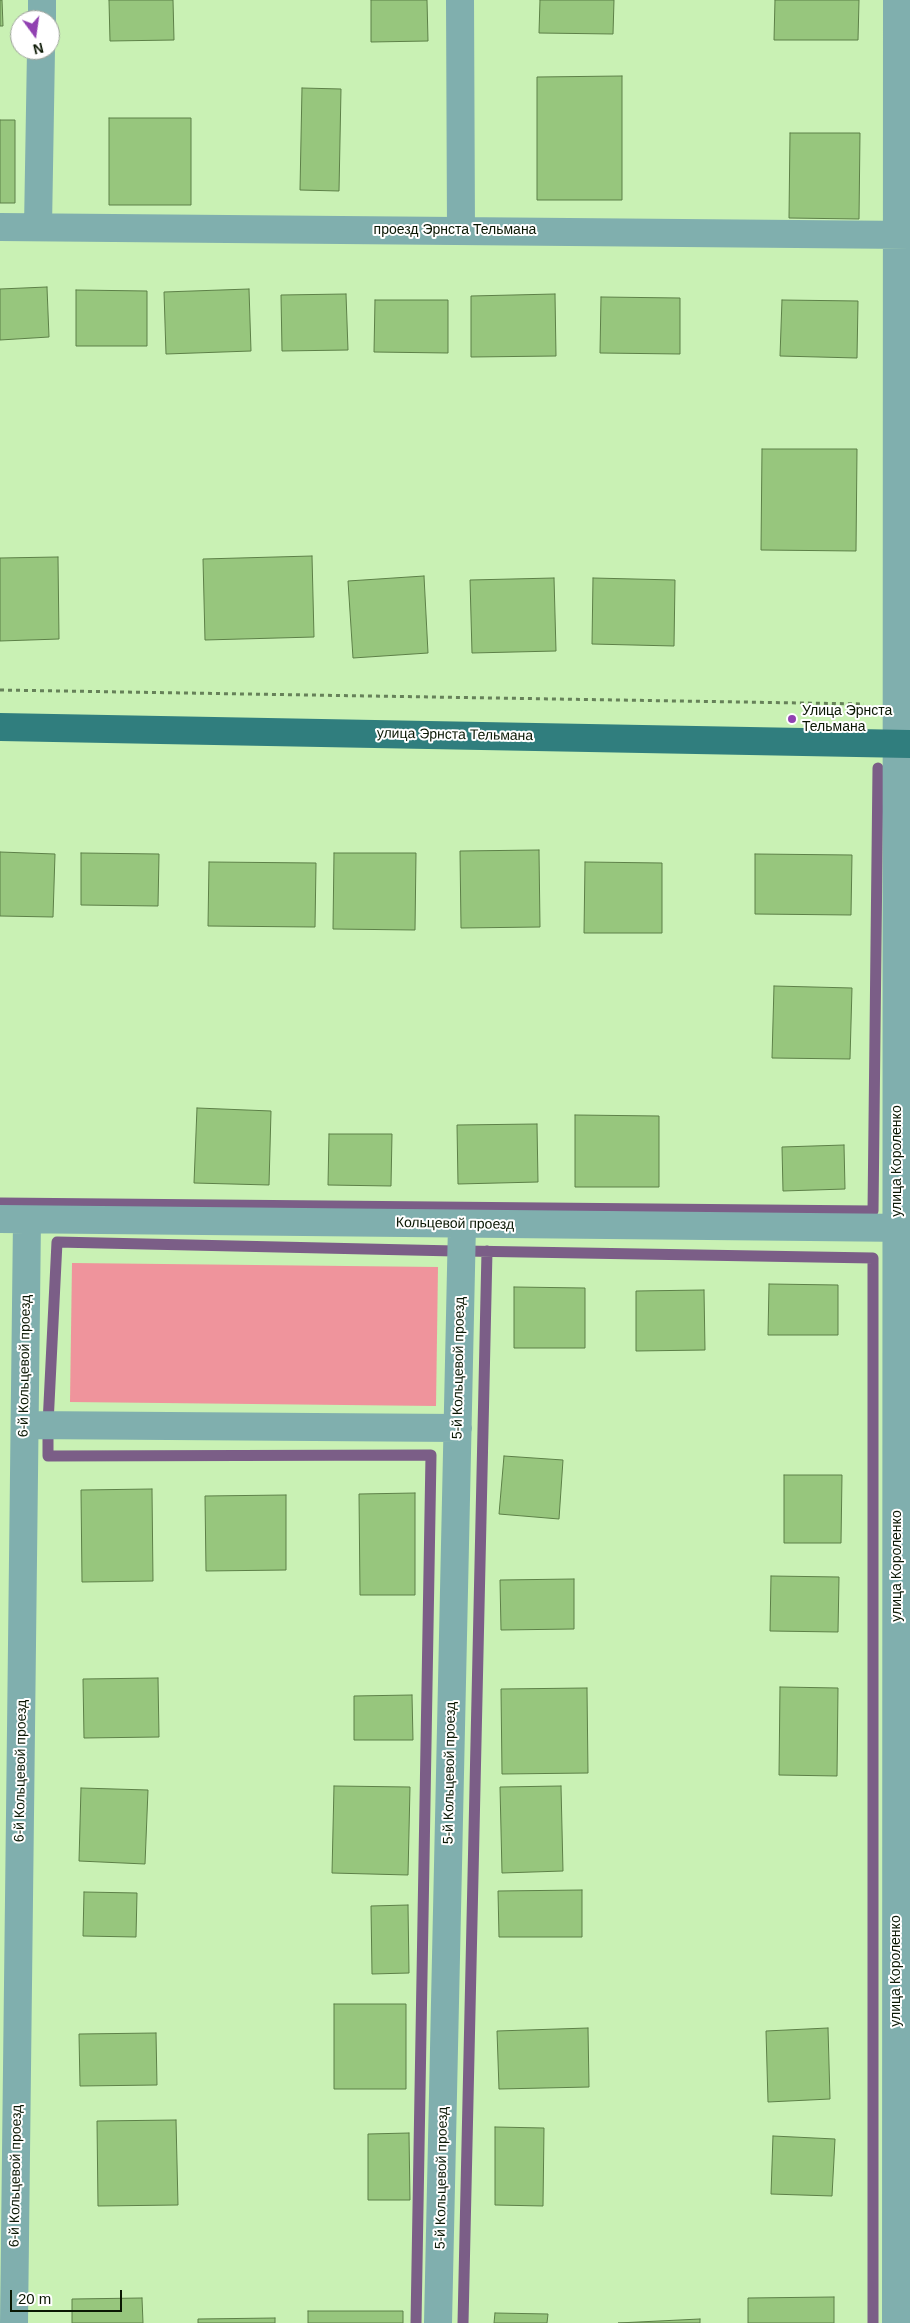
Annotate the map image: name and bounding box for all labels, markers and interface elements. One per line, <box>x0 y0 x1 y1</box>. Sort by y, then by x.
north arrow <box>10 10 60 60</box>
text: N <box>32 40 45 58</box>
street label: проезд Эрнста Тельмана <box>374 222 536 238</box>
place label: Улица Эрнста Тельмана <box>802 703 892 736</box>
marker: Улица Эрнста Тельмана <box>786 713 798 725</box>
street label: улица Эрнста Тельмана <box>377 725 533 745</box>
street label: улица Короленко <box>889 1105 905 1217</box>
street label: Кольцевой проезд <box>396 1215 514 1233</box>
street label: 6-й Кольцевой проезд <box>15 1295 35 1437</box>
street label: 5-й Кольцевой проезд <box>449 1297 469 1439</box>
street label: улица Короленко <box>889 1510 905 1622</box>
street label: 6-й Кольцевой проезд <box>11 1700 31 1842</box>
street label: 5-й Кольцевой проезд <box>440 1702 460 1844</box>
street label: улица Короленко <box>888 1915 904 2027</box>
street label: 6-й Кольцевой проезд <box>6 2105 26 2247</box>
street label: 5-й Кольцевой проезд <box>432 2107 452 2249</box>
scale bar <box>12 2280 125 2312</box>
text: 20 m <box>18 2290 51 2307</box>

